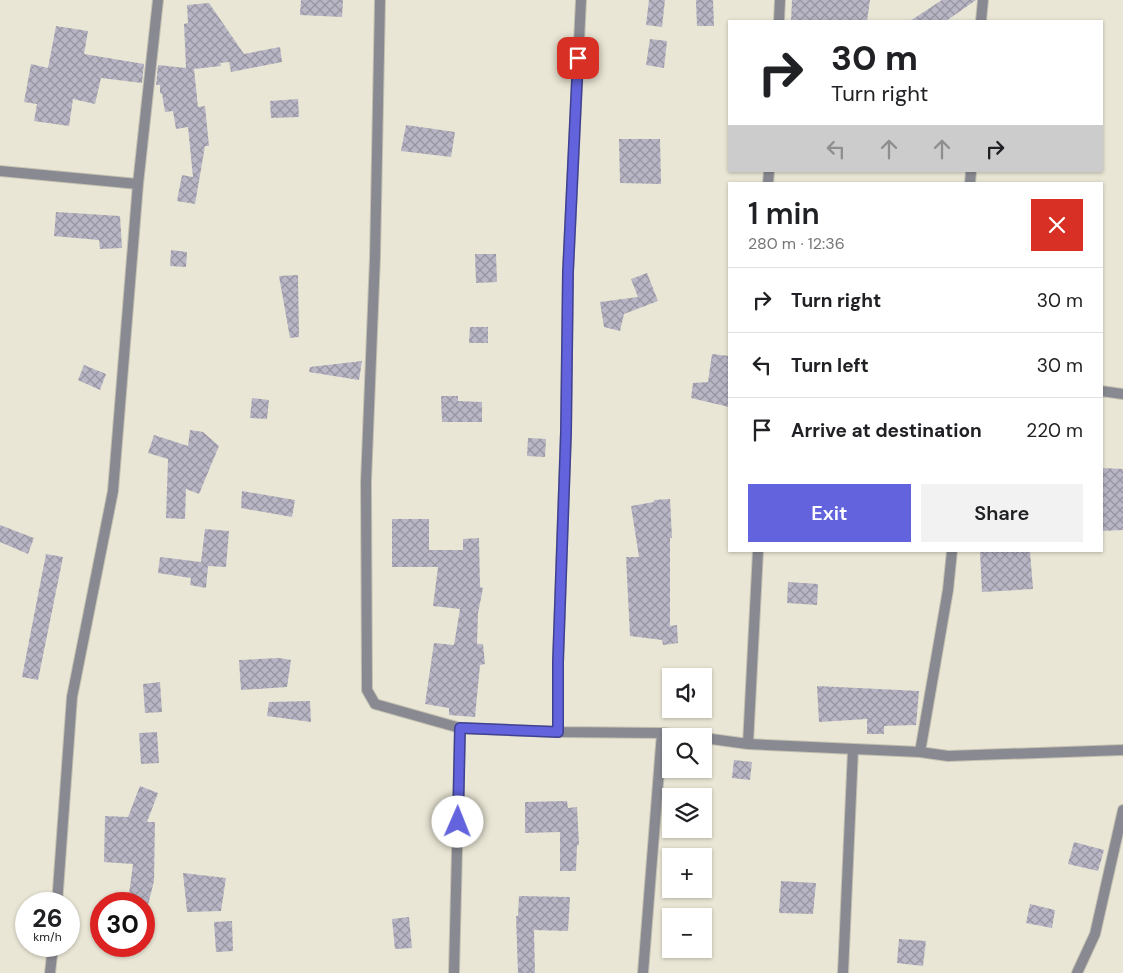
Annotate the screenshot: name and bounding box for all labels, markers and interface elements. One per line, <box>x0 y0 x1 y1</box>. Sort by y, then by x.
text: 30 m <box>831 35 918 81</box>
pin <box>557 37 599 79</box>
icon: right <box>748 40 813 105</box>
icon: arrive <box>564 44 592 72</box>
text: Turn right <box>831 79 928 108</box>
icon: left <box>822 135 850 163</box>
icon: ahead <box>875 135 903 163</box>
icon: ahead <box>928 135 956 163</box>
icon: right <box>981 135 1009 163</box>
text: 1 min <box>748 194 820 233</box>
button: close <box>1031 199 1083 251</box>
text: 280 m · 12:36 <box>748 233 845 254</box>
icon: right <box>748 286 776 314</box>
text: Turn right <box>791 288 881 313</box>
text: 30 m <box>1037 288 1083 313</box>
icon: left <box>748 351 776 379</box>
text: Turn left <box>791 353 869 378</box>
text: 30 m <box>1037 353 1083 378</box>
icon: arrive <box>748 416 776 444</box>
text: Arrive at destination <box>791 418 982 443</box>
text: 220 m <box>1026 418 1083 443</box>
button: Exit <box>748 484 911 542</box>
button: Share <box>921 484 1083 542</box>
map controls <box>662 668 712 958</box>
button: sound <box>662 668 712 718</box>
button: search <box>662 728 712 778</box>
button: layers <box>662 788 712 838</box>
position arrow <box>431 795 483 847</box>
button: + <box>662 848 712 898</box>
speed limit sign: 30 <box>90 892 155 957</box>
text: 26 <box>32 902 63 935</box>
button: − <box>662 908 712 958</box>
text: km/h <box>33 929 62 945</box>

